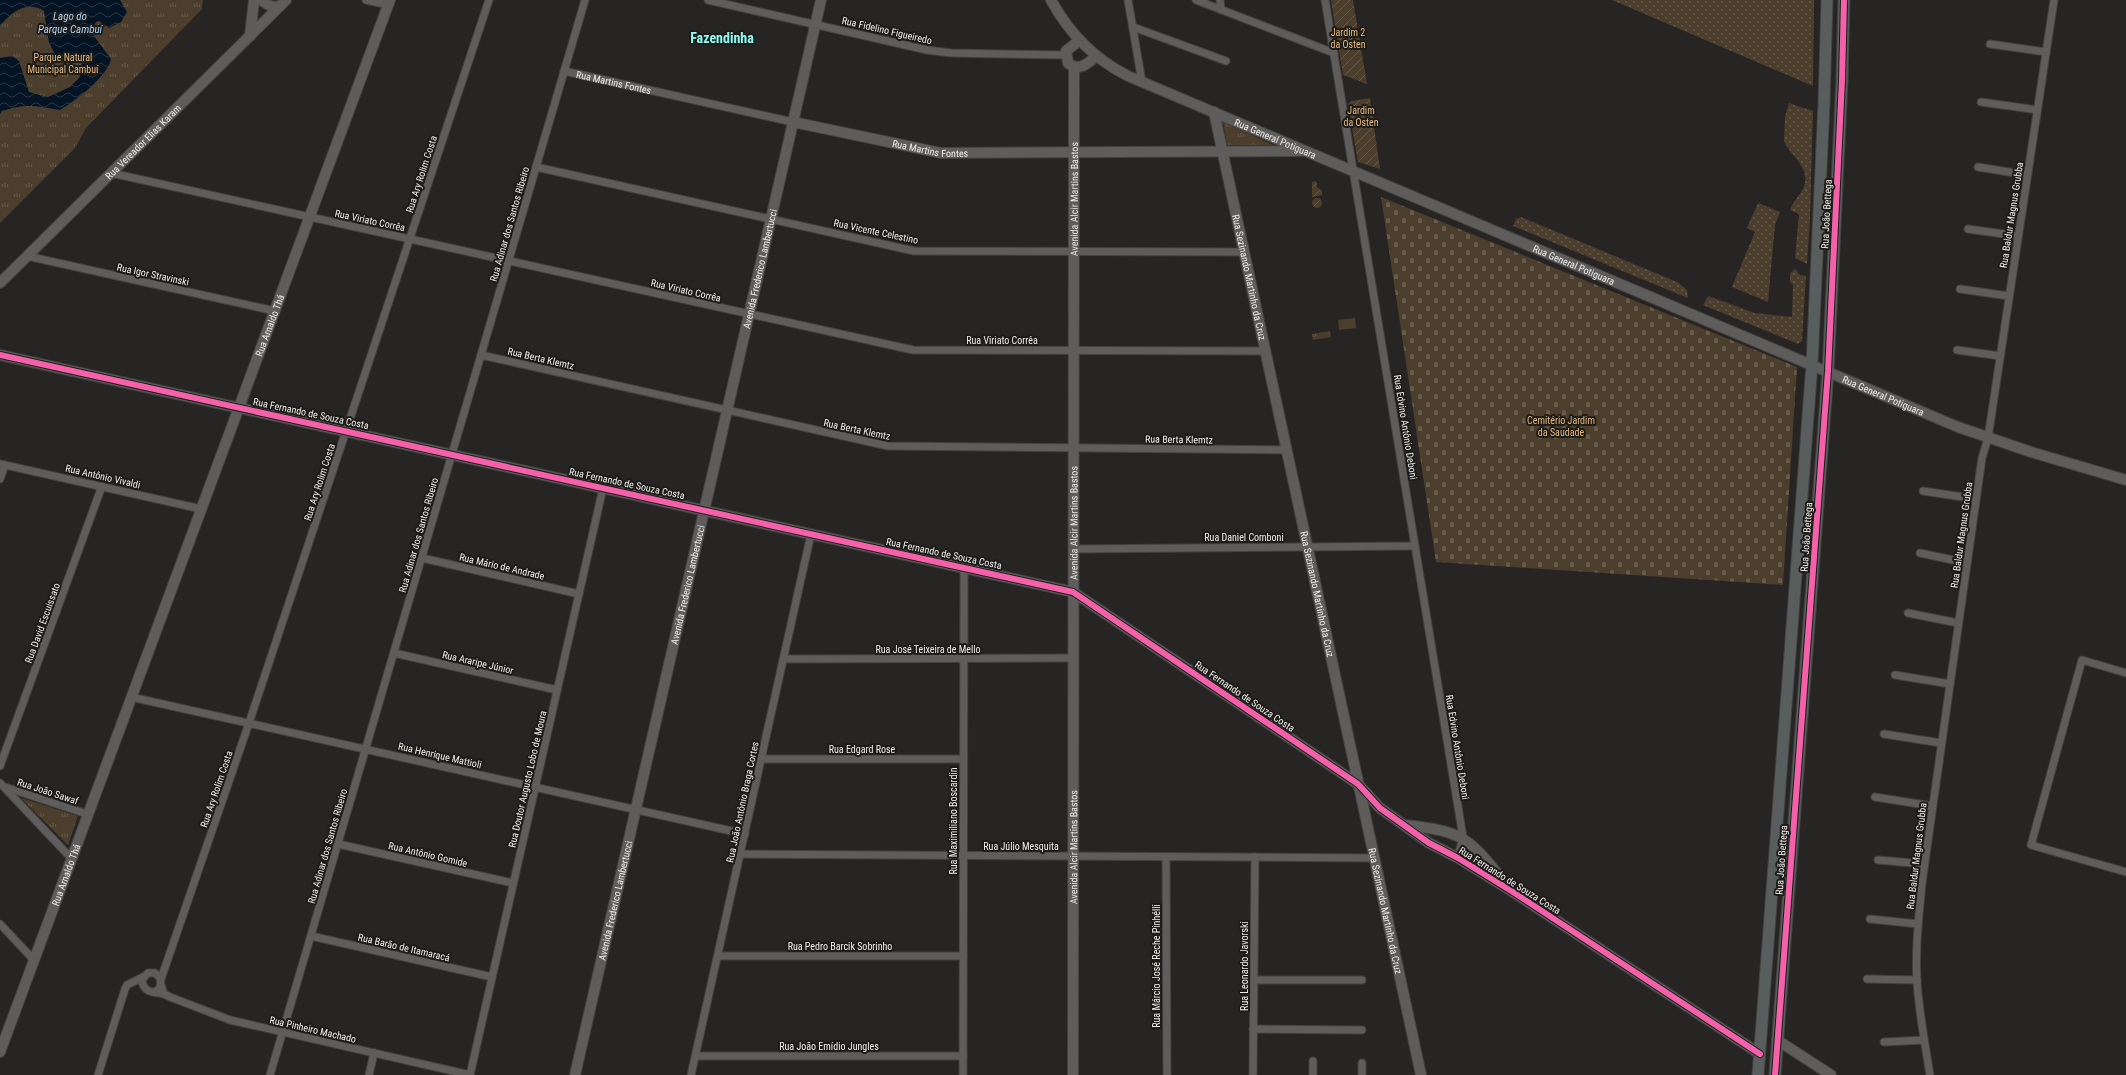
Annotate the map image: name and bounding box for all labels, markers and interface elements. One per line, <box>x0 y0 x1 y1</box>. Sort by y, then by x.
water label: Lago do Parque Cambuí <box>38 10 104 36</box>
street label: Rua Fidelino Figueiredo <box>841 15 933 46</box>
park label: Jardim 2 da Osten <box>1330 27 1366 50</box>
district label: Fazendinha <box>690 30 754 46</box>
park label: Parque Natural Municipal Cambuí <box>28 52 99 75</box>
street label: Rua Martins Fontes <box>575 69 653 96</box>
street label: Rua Vereador Elias Karam <box>103 102 183 182</box>
park label: Jardim da Osten <box>1343 105 1379 128</box>
street label: Rua General Potiguara <box>1233 117 1318 161</box>
street label: Rua Ary Rolim Costa <box>404 134 439 214</box>
street label: Rua Martins Fontes <box>891 138 969 159</box>
street label: Avenida Alcir Martins Bastos <box>1069 142 1080 256</box>
street label: Rua Baldur Magnus Grubba <box>1998 161 2025 269</box>
street label: Rua Adinar dos Santos Ribeiro <box>488 165 531 283</box>
street label: Rua João Bettega <box>1819 179 1834 249</box>
street label: Rua Viriato Corrêa <box>334 208 406 233</box>
street label: Avenida Frederico Lambertucci <box>741 208 779 330</box>
street label: Rua Sezinando Martinho da Cruz <box>1230 213 1268 341</box>
street label: Rua Vicente Celestino <box>833 217 919 246</box>
street label: Rua General Potiguara <box>1531 243 1616 287</box>
street label: Rua Igor Stravinski <box>116 261 190 288</box>
street label: Rua Viriato Corrêa <box>650 277 722 304</box>
street label: Rua Arnaldo Thá <box>253 293 286 358</box>
street label: Rua Viriato Corrêa <box>966 335 1038 346</box>
street label: Rua Berta Klemtz <box>507 345 575 371</box>
street label: Rua Edvino Antônio Deboni <box>1392 374 1419 480</box>
street label: Rua General Potiguara <box>1841 374 1926 418</box>
street label: Rua Fernando de Souza Costa <box>252 396 370 431</box>
park label: Cemitério Jardim da Saudade <box>1527 415 1595 438</box>
street label: Rua Berta Klemtz <box>822 417 891 442</box>
street label: Rua Berta Klemtz <box>1145 433 1213 446</box>
street label: Rua Ary Rolim Costa <box>302 442 337 522</box>
street label: Rua Antônio Vivaldi <box>64 463 141 490</box>
street label: Rua Fernando de Souza Costa <box>568 466 686 501</box>
street label: Avenida Alcir Martins Bastos <box>1068 466 1080 580</box>
street label: Rua Adinar dos Santos Ribeiro <box>397 476 440 594</box>
street label: Rua Baldur Magnus Grubba <box>1949 481 1974 589</box>
street label: Rua João Bettega <box>1799 502 1814 572</box>
street label: Avenida Frederico Lambertucci <box>669 524 707 646</box>
street label: Rua Sezinando Martinho da Cruz <box>1298 530 1336 658</box>
street label: Rua Daniel Comboni <box>1204 532 1284 543</box>
street label: Rua Fernando de Souza Costa <box>885 536 1003 571</box>
street label: Rua Mário de Andrade <box>458 551 546 582</box>
street label: Rua David Escuissato <box>23 582 62 665</box>
street label: Rua José Teixeira de Mello <box>875 644 981 655</box>
street label: Rua Araripe Júnior <box>441 649 515 676</box>
street label: Rua Fernando de Souza Costa <box>1193 659 1297 734</box>
street label: Rua Edvino Antônio Deboni <box>1444 694 1471 800</box>
street label: Rua Doutor Augusto Lobo de Moura <box>506 709 549 849</box>
street label: Rua João Antônio Braga Cortes <box>724 740 761 864</box>
street label: Rua Henrique Mattioli <box>397 741 483 770</box>
street label: Rua Edgard Rose <box>829 744 896 755</box>
street label: Rua Ary Rolim Costa <box>198 749 235 829</box>
street label: Rua Maximiliano Boscardin <box>948 767 959 875</box>
street label: Rua João Sawaf <box>16 776 81 807</box>
street label: Rua Adinar dos Santos Ribeiro <box>306 787 349 905</box>
street label: Avenida Alcir Martins Bastos <box>1068 790 1079 904</box>
street label: Rua Baldur Magnus Grubba <box>1905 802 1929 910</box>
street label: Rua João Bettega <box>1774 825 1789 895</box>
street label: Rua Antônio Gomide <box>387 840 469 869</box>
street label: Avenida Frederico Lambertucci <box>596 840 634 961</box>
street label: Rua Júlio Mesquita <box>983 841 1059 852</box>
street label: Rua Arnaldo Thá <box>50 842 83 907</box>
street label: Rua Fernando de Souza Costa <box>1457 845 1563 916</box>
street label: Rua Sezinando Martinho da Cruz <box>1366 847 1404 975</box>
street label: Rua Márcio José Reche Pinhélli <box>1151 904 1162 1028</box>
street label: Rua Leonardo Javorski <box>1239 921 1250 1011</box>
street label: Rua Barão de Itamaracá <box>357 932 451 963</box>
street label: Rua Pedro Barcik Sobrinho <box>788 941 892 952</box>
street label: Rua Pinheiro Machado <box>269 1014 357 1045</box>
street label: Rua João Emídio Jungles <box>779 1041 879 1052</box>

